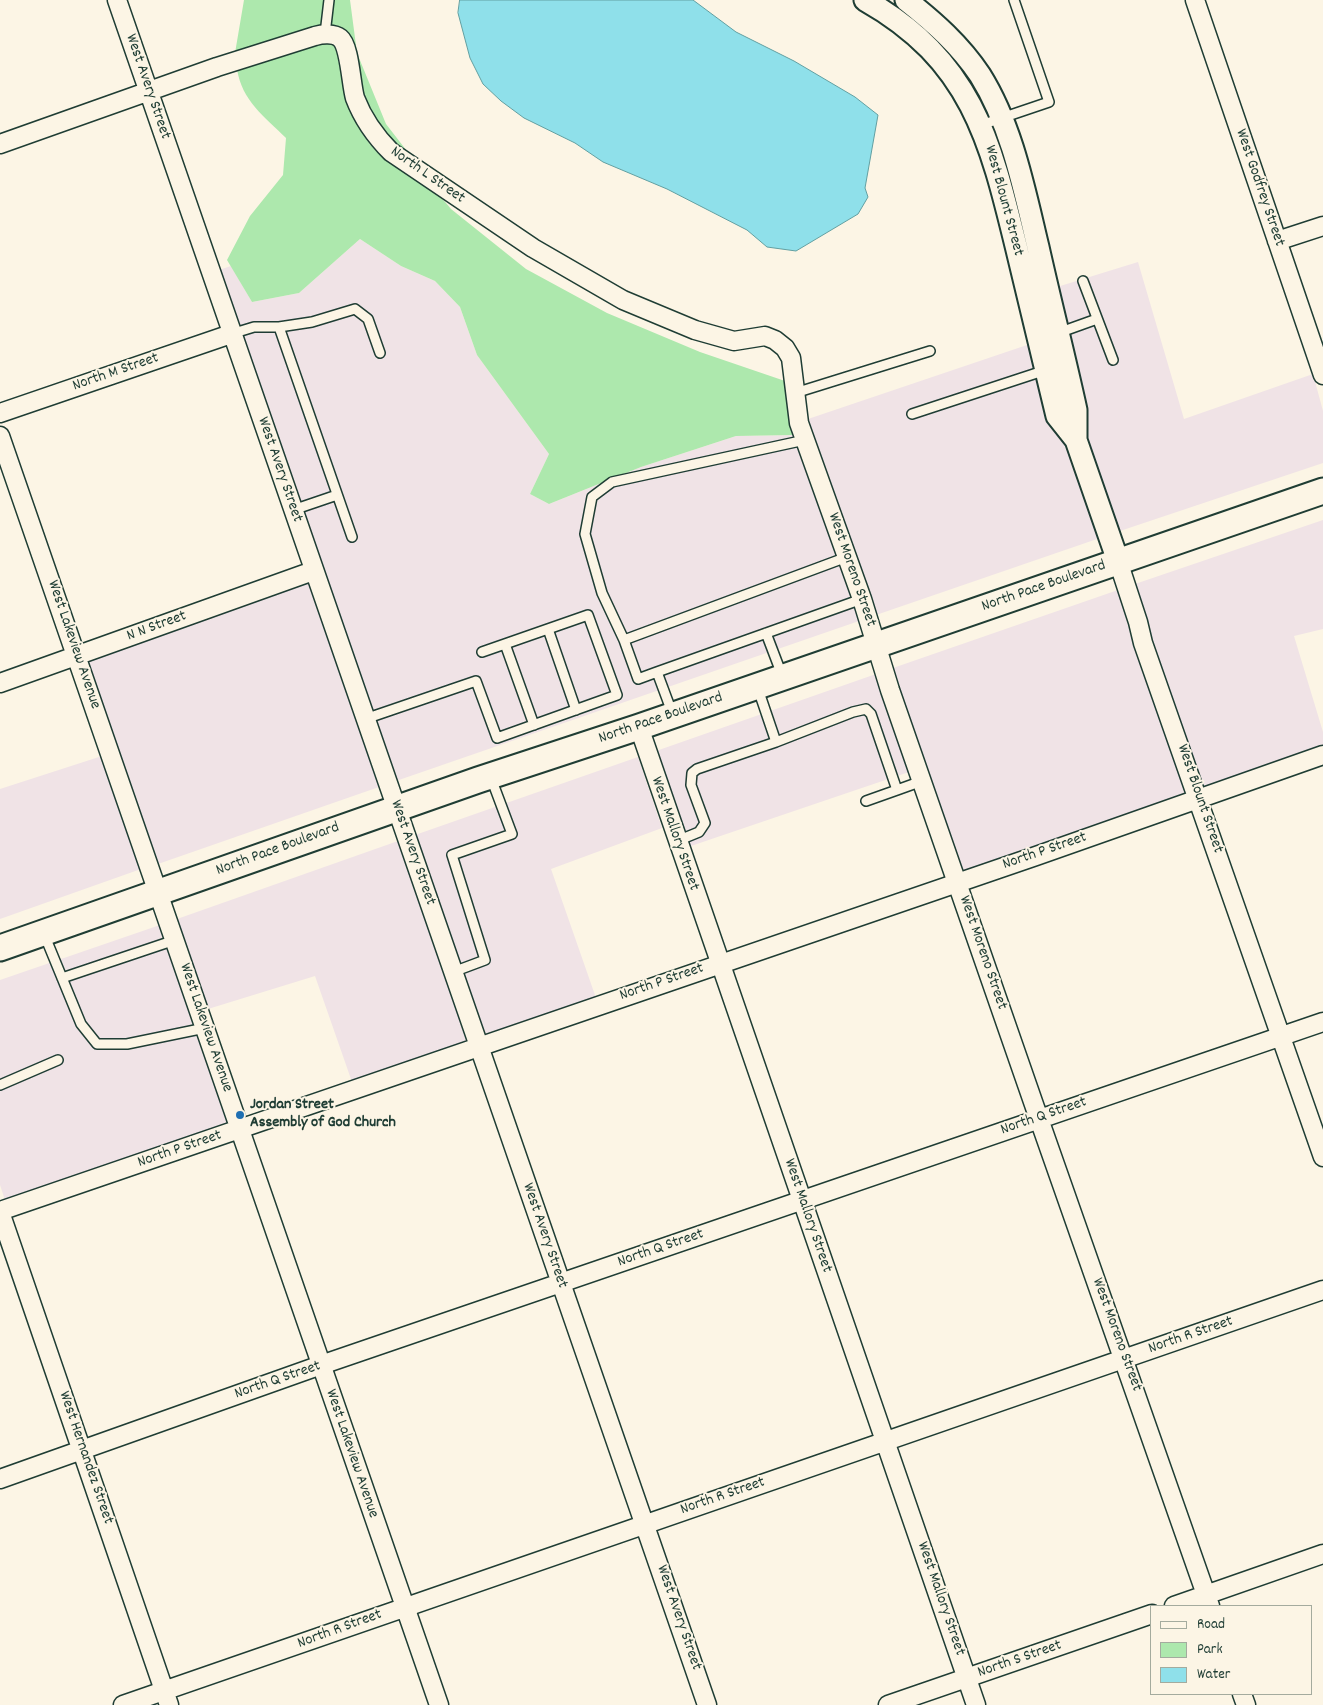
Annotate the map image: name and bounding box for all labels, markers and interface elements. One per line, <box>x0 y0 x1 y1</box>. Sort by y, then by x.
street label: West Avery Street <box>120 32 174 142</box>
street label: West Godfrey Street <box>1230 127 1288 249</box>
street label: North L Street <box>386 143 468 209</box>
street label: West Blount Street <box>979 144 1027 258</box>
street label: North M Street <box>70 349 162 397</box>
street label: West Avery Street <box>252 415 306 525</box>
street label: West Moreno Street <box>823 511 879 629</box>
street label: North Pace Boulevard <box>979 557 1109 617</box>
street label: West Lakeview Avenue <box>42 578 104 712</box>
street label: N N Street <box>125 607 189 647</box>
street label: North Pace Boulevard <box>596 689 726 749</box>
street label: West Blount Street <box>1171 742 1227 856</box>
street label: West Mallory Street <box>646 775 702 893</box>
street label: West Avery Street <box>385 798 439 908</box>
street label: North Pace Boulevard <box>214 819 342 881</box>
street label: North P Street <box>1000 829 1090 875</box>
street label: West Moreno Street <box>954 894 1010 1012</box>
street label: North P Street <box>617 960 707 1006</box>
street label: West Lakeview Avenue <box>174 961 236 1095</box>
street label: North Q Street <box>998 1093 1090 1141</box>
place label: Jordan Street Assembly of God Church <box>250 1096 396 1134</box>
marker: Jordan Street Assembly of God Church <box>234 1109 246 1121</box>
street label: North P Street <box>135 1127 225 1173</box>
street label: West Mallory Street <box>779 1157 835 1275</box>
street label: West Avery Street <box>517 1181 571 1291</box>
street label: North Q Street <box>615 1225 707 1273</box>
street label: West Moreno Street <box>1087 1276 1145 1394</box>
street label: North R Street <box>1146 1313 1236 1359</box>
street label: North Q Street <box>232 1357 324 1405</box>
street label: West Lakeview Avenue <box>320 1387 382 1521</box>
street label: West Hernandez Street <box>53 1389 117 1527</box>
street label: North R Street <box>678 1474 768 1520</box>
street label: West Mallory Street <box>912 1540 968 1658</box>
street label: West Avery Street <box>651 1563 705 1673</box>
legend <box>1150 1605 1313 1695</box>
street label: North R Street <box>295 1606 385 1654</box>
text: Road <box>1197 1614 1225 1636</box>
street label: North S Street <box>976 1637 1064 1683</box>
text: Park <box>1197 1639 1223 1661</box>
text: Water <box>1197 1664 1230 1686</box>

